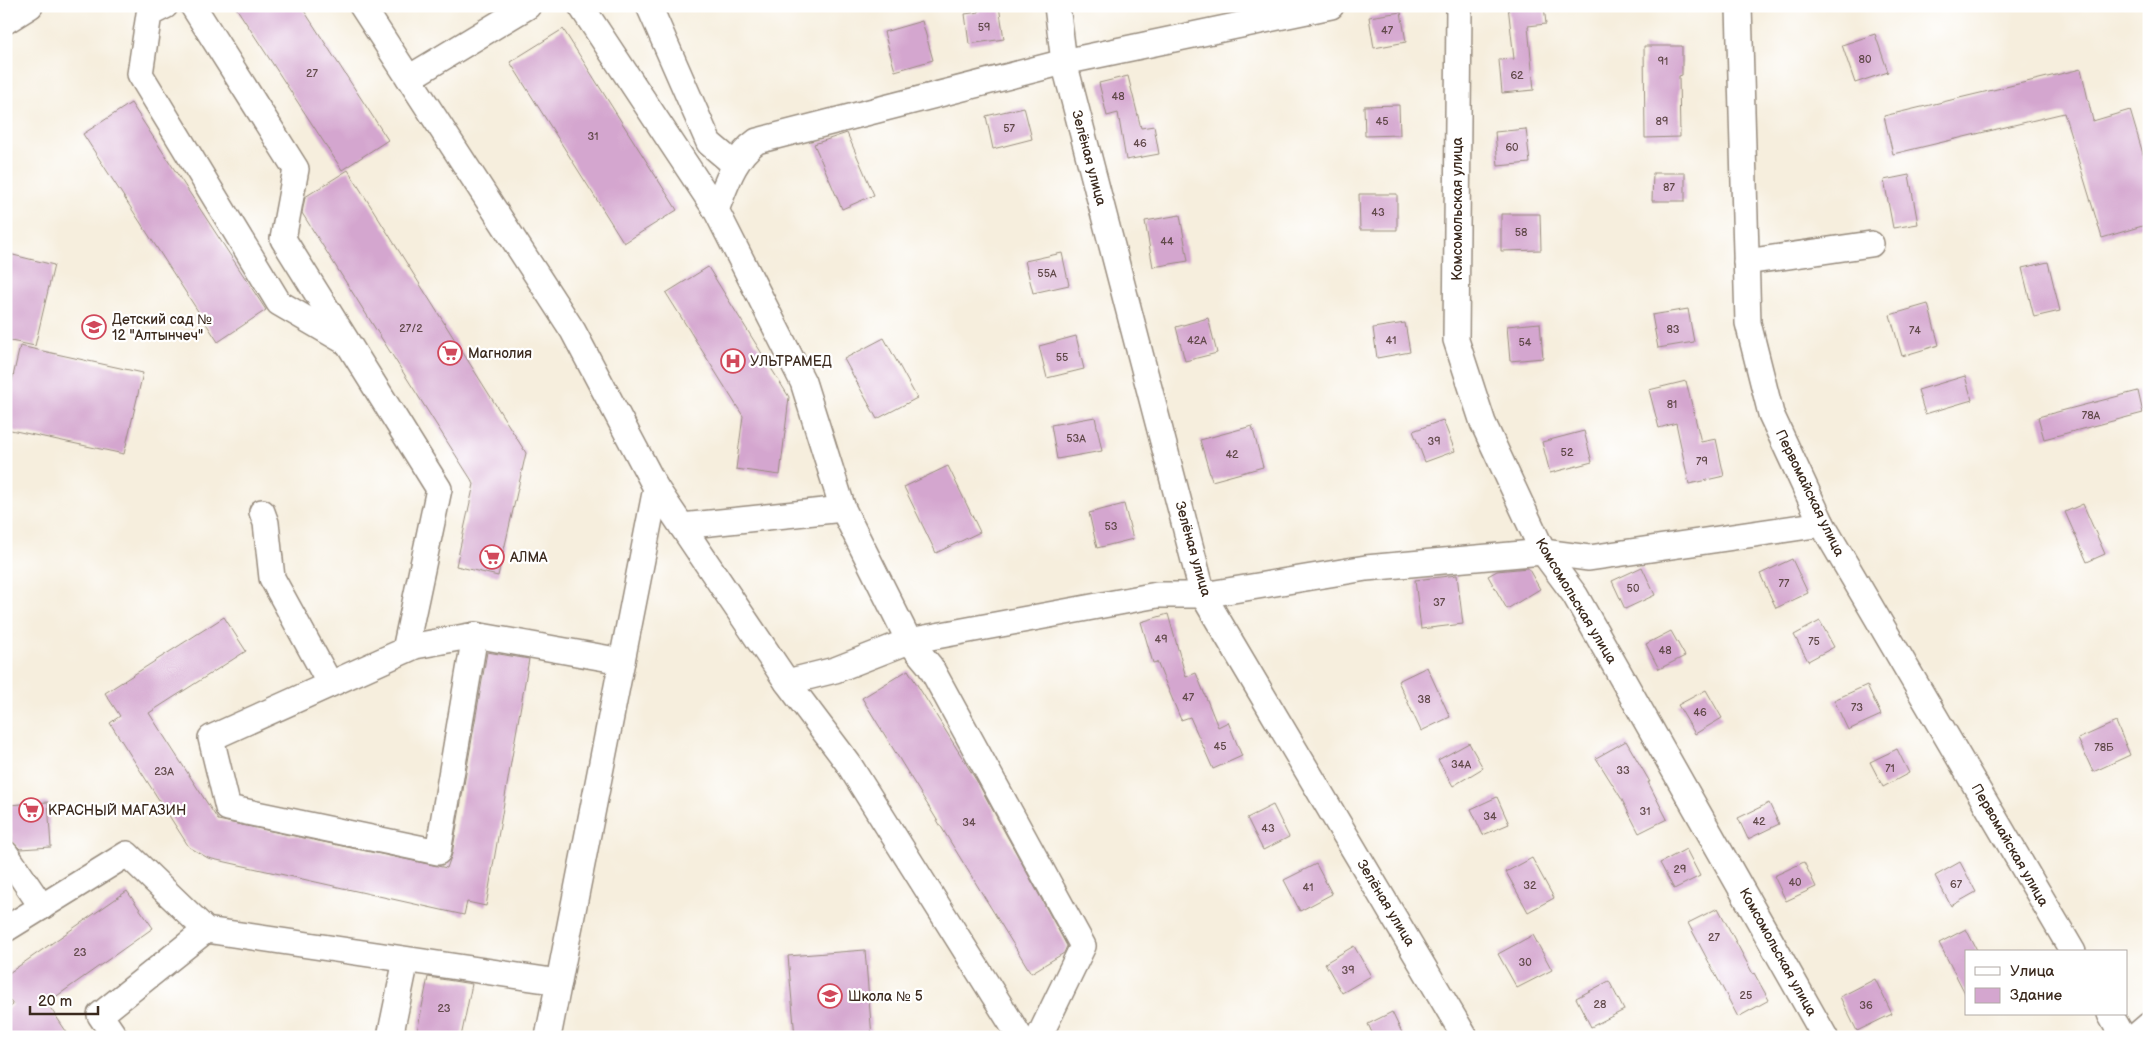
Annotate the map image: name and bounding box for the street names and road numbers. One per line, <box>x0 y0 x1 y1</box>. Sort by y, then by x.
street label: Зелёная улица <box>1068 108 1110 208</box>
street label: Комсомольская улица <box>1449 136 1466 281</box>
street label: Первомайская улица <box>1772 427 1848 560</box>
street label: Зелёная улица <box>1171 499 1215 599</box>
street label: Комсомольская улица <box>1532 535 1621 668</box>
street label: Первомайская улица <box>1968 781 2052 910</box>
street label: Зелёная улица <box>1353 857 1419 950</box>
street label: Комсомольская улица <box>1736 885 1821 1020</box>

